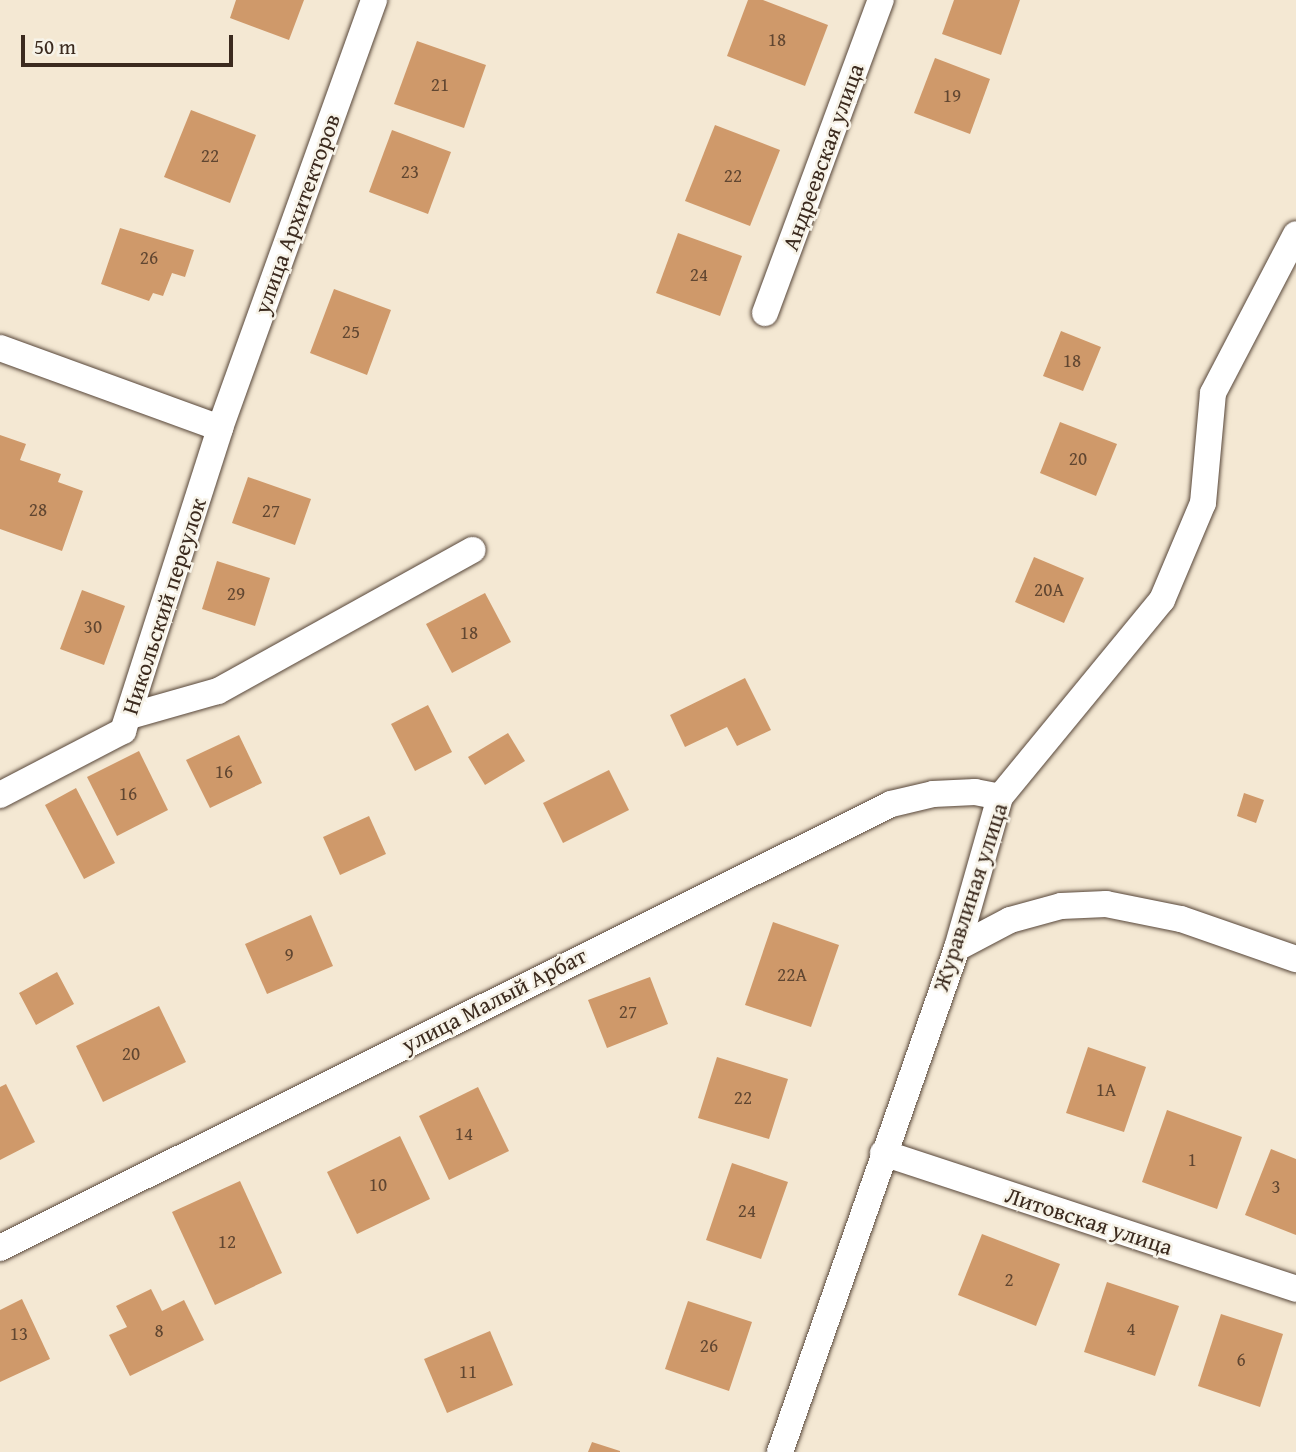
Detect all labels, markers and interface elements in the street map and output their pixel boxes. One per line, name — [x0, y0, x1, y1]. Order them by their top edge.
scale bar — [24, 21, 236, 65]
house number: 18 — [768, 29, 786, 51]
text: 50 m — [34, 31, 76, 62]
street label: Андреевская улица — [776, 60, 870, 254]
house number: 21 — [431, 74, 449, 96]
house number: 19 — [943, 85, 961, 107]
street label: улица Архитекторов — [248, 110, 346, 318]
house number: 22 — [201, 145, 219, 167]
house number: 23 — [401, 161, 419, 183]
house number: 22 — [724, 165, 742, 187]
house number: 26 — [140, 247, 158, 269]
house number: 24 — [690, 264, 708, 286]
house number: 25 — [342, 321, 360, 343]
house number: 18 — [1063, 350, 1081, 372]
house number: 20 — [1069, 448, 1087, 470]
street label: Никольский переулок — [116, 494, 212, 718]
house number: 28 — [29, 499, 47, 521]
house number: 27 — [262, 500, 280, 522]
house number: 20А — [1034, 579, 1064, 601]
house number: 29 — [227, 583, 245, 605]
house number: 30 — [84, 616, 102, 638]
house number: 18 — [460, 622, 478, 644]
house number: 16 — [215, 761, 233, 783]
house number: 16 — [119, 783, 137, 805]
street label: Журавлиная улица — [927, 799, 1013, 995]
street label: улица Малый Арбат — [397, 941, 591, 1059]
house number: 9 — [284, 944, 294, 966]
house number: 22А — [777, 964, 807, 986]
house number: 27 — [619, 1001, 637, 1023]
house number: 20 — [122, 1043, 140, 1065]
house number: 1А — [1096, 1079, 1116, 1101]
house number: 22 — [734, 1087, 752, 1109]
house number: 14 — [455, 1123, 473, 1145]
house number: 1 — [1187, 1149, 1197, 1171]
house number: 10 — [369, 1174, 387, 1196]
house number: 3 — [1271, 1176, 1281, 1198]
street label: Литовская улица — [1002, 1181, 1176, 1261]
house number: 24 — [738, 1200, 756, 1222]
house number: 12 — [218, 1231, 236, 1253]
house number: 2 — [1004, 1269, 1014, 1291]
house number: 4 — [1126, 1318, 1136, 1340]
house number: 8 — [154, 1320, 164, 1342]
house number: 13 — [10, 1323, 28, 1345]
house number: 26 — [700, 1335, 718, 1357]
house number: 6 — [1236, 1349, 1246, 1371]
house number: 11 — [459, 1361, 477, 1383]

